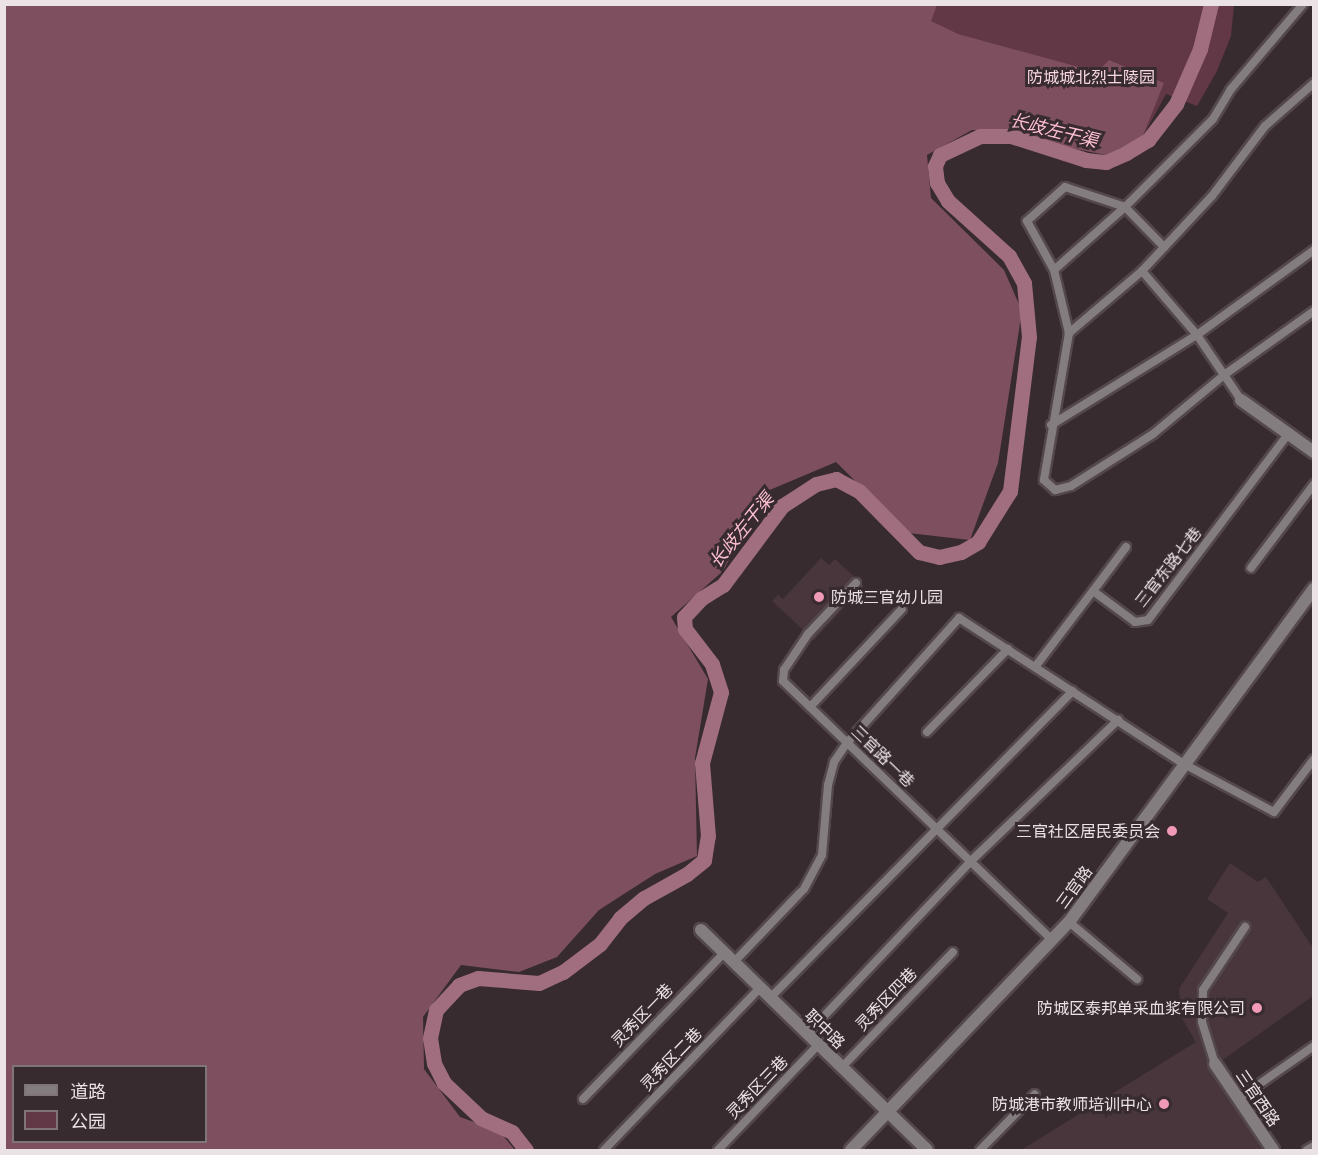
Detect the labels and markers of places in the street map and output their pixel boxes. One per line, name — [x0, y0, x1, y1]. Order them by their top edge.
place label: 防城三官幼儿园 — [831, 587, 943, 607]
marker: 防城三官幼儿园 — [812, 590, 826, 604]
place label: 三官社区居民委员会 — [1016, 821, 1160, 841]
marker: 三官社区居民委员会 — [1165, 824, 1179, 838]
place label: 防城区泰邦单采血浆有限公司 — [1037, 998, 1245, 1018]
marker: 防城区泰邦单采血浆有限公司 — [1250, 1001, 1264, 1015]
place label: 防城港市教师培训中心 — [992, 1094, 1152, 1114]
marker: 防城港市教师培训中心 — [1157, 1097, 1171, 1111]

